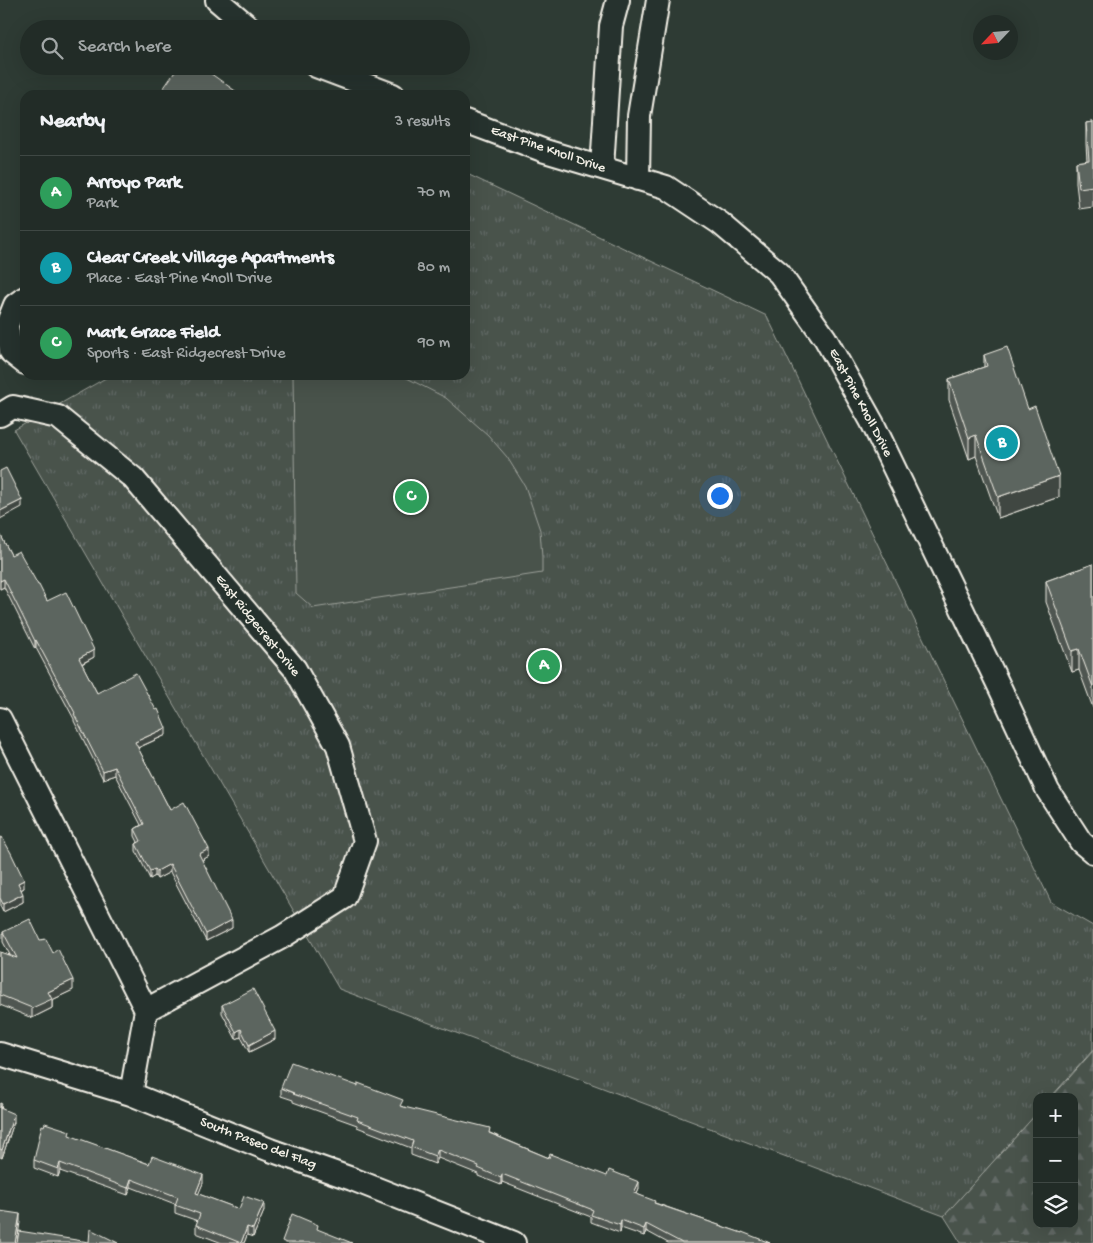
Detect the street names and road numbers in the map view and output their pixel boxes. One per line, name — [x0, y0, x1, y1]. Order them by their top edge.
street label: East Pine Knoll Drive — [488, 122, 608, 178]
street label: East Pine Knoll Drive — [824, 346, 896, 461]
street label: East Ridgecrest Drive — [211, 572, 304, 681]
street label: South Paseo del Flag — [197, 1114, 319, 1174]

